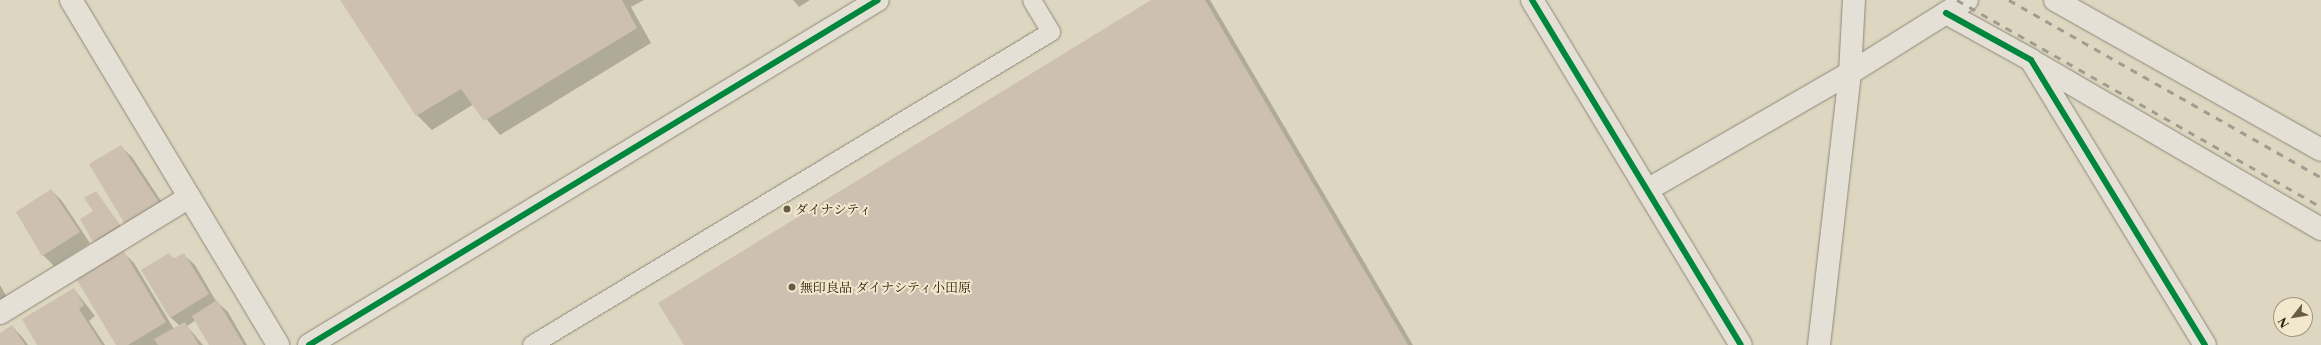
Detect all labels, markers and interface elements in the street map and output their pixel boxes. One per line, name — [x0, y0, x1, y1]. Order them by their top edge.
place label: ダイナシティ — [795, 201, 873, 217]
marker: ダイナシティ — [782, 204, 792, 214]
place label: 無印良品 ダイナシティ小田原 — [800, 279, 972, 295]
marker: 無印良品 ダイナシティ小田原 — [787, 282, 797, 292]
north arrow — [2273, 297, 2313, 337]
text: N — [2275, 315, 2292, 330]

